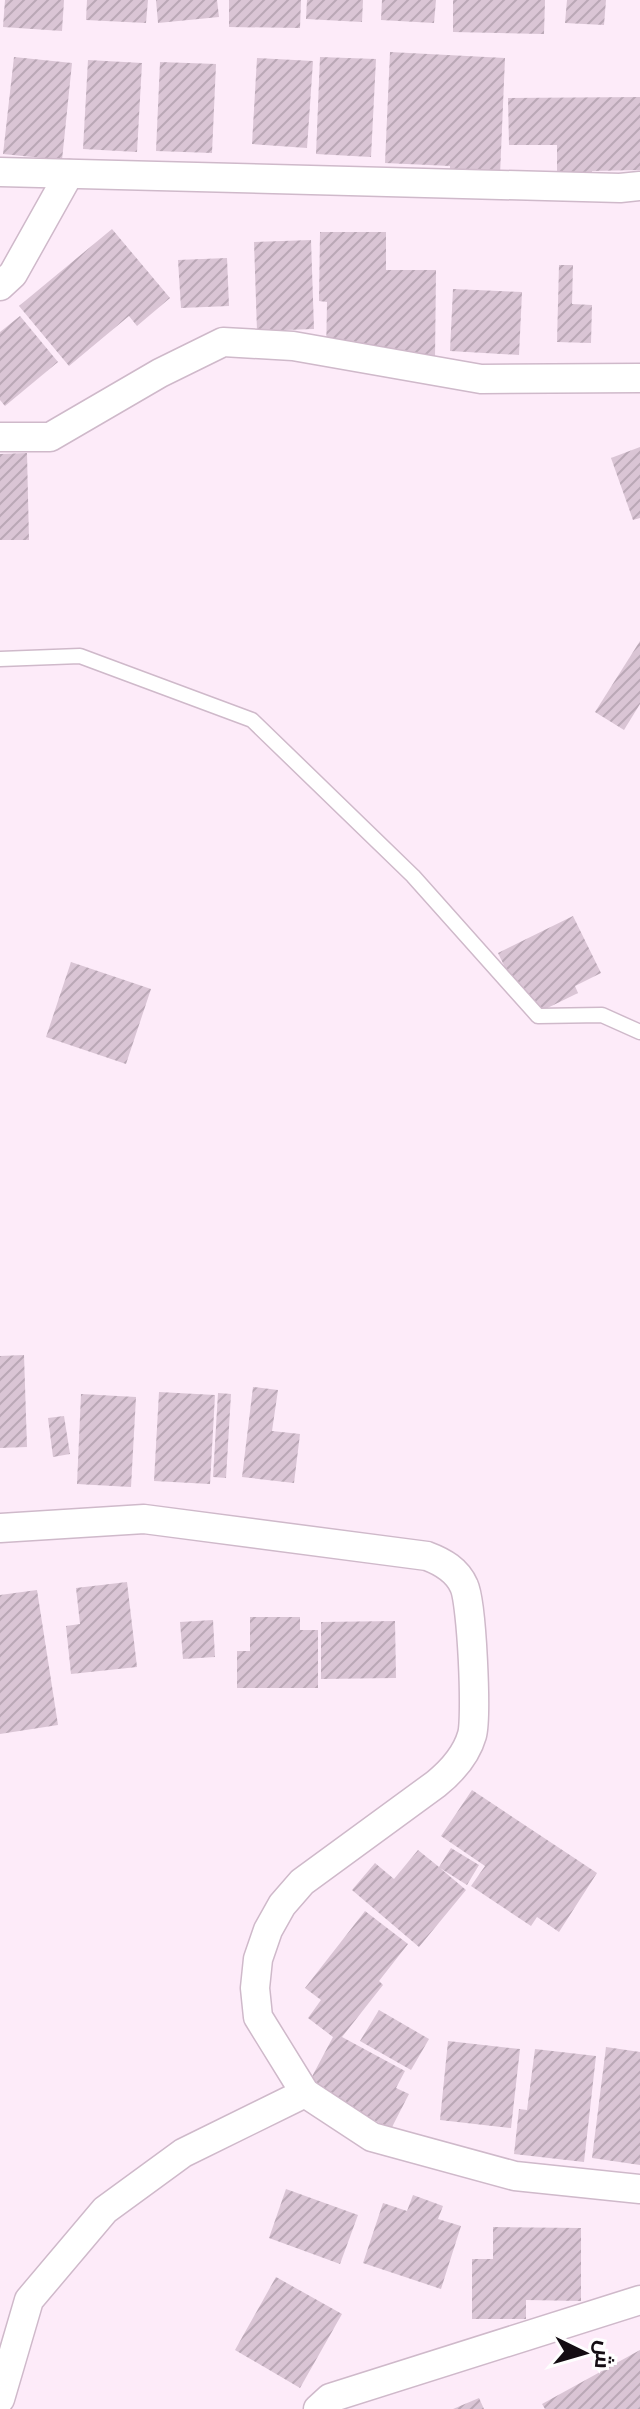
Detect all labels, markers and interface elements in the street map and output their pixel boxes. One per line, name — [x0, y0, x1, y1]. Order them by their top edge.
north arrow — [544, 2313, 624, 2393]
text: ش — [589, 2339, 618, 2370]

